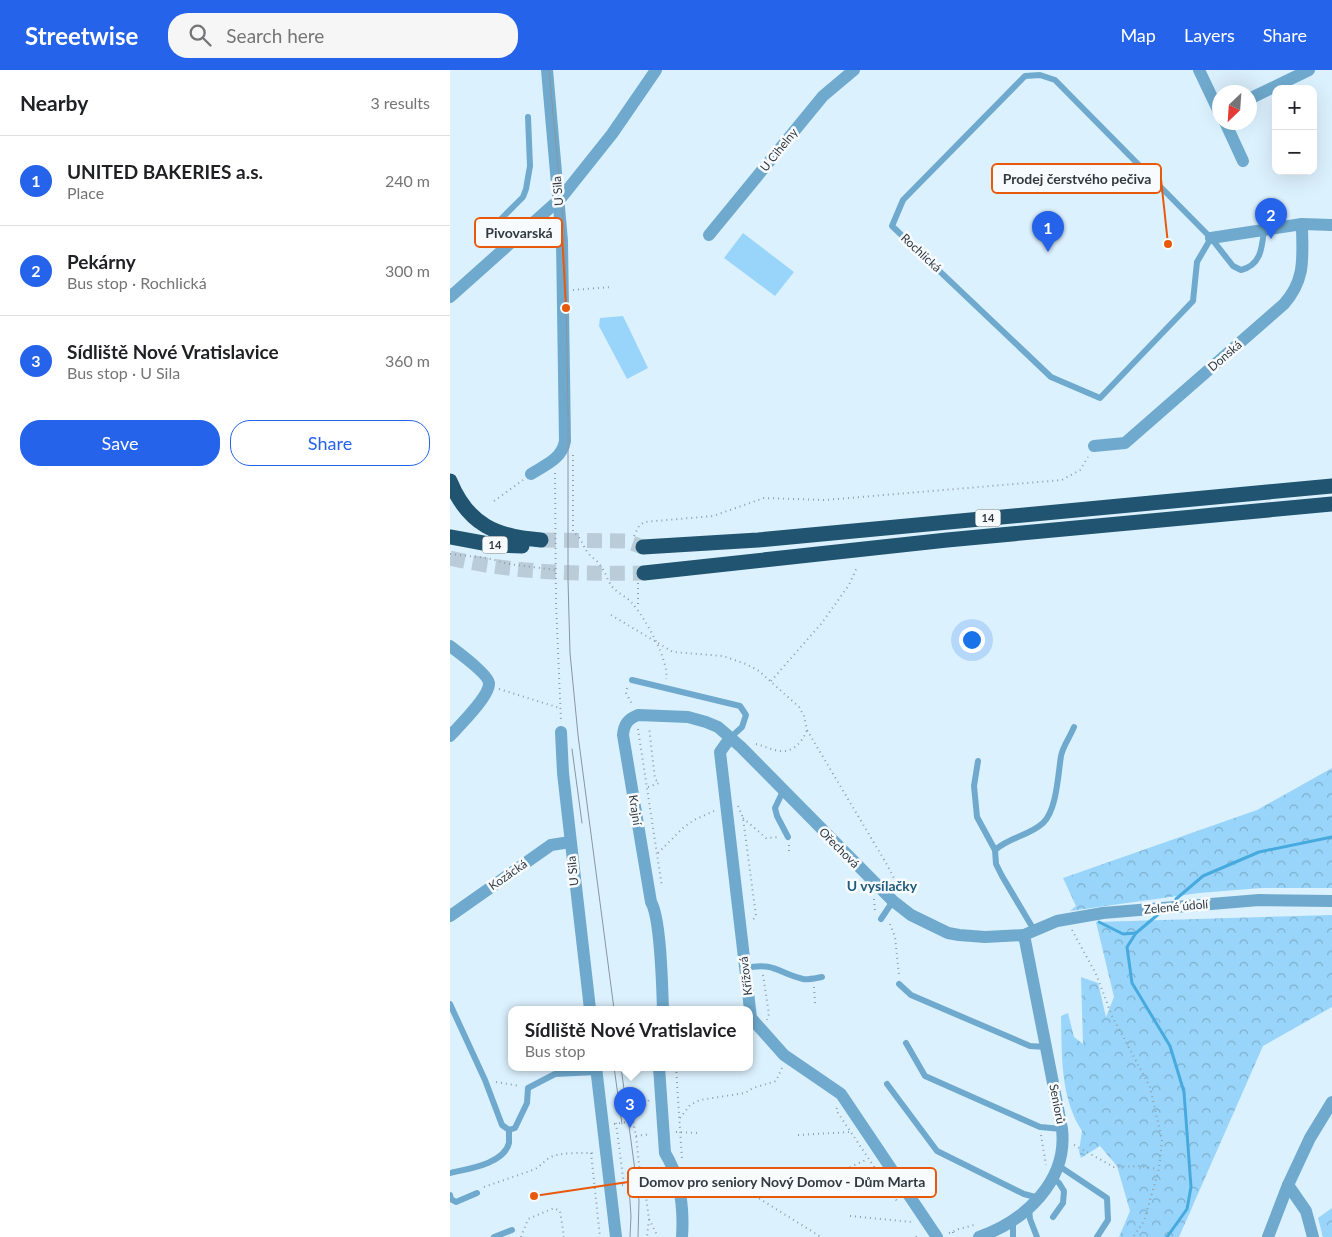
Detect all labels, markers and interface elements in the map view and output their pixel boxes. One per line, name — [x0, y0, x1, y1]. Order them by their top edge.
search box — [168, 13, 518, 58]
text: Streetwise — [25, 21, 138, 50]
icon: search — [186, 21, 214, 49]
text: Search here — [226, 24, 324, 47]
text: Map — [1120, 24, 1156, 46]
text: Layers — [1184, 24, 1235, 46]
text: Share — [1263, 24, 1307, 46]
north arrow — [1212, 85, 1257, 130]
map controls — [1272, 85, 1317, 175]
button: + — [1272, 85, 1317, 130]
text: Nearby — [20, 90, 88, 115]
text: 3 results — [370, 93, 430, 112]
street label: U Cihelny — [757, 124, 801, 174]
button: − — [1272, 130, 1317, 175]
text: UNITED BAKERIES a.s. — [67, 160, 263, 183]
callout: Prodej čerstvého pečiva — [992, 164, 1161, 193]
text: Prodej čerstvého pečiva — [1003, 170, 1151, 187]
text: 1 — [31, 171, 41, 190]
text: 240 m — [385, 171, 430, 190]
street label: U Sila — [549, 175, 566, 207]
text: Place — [67, 183, 104, 202]
pin: 2 — [1255, 198, 1287, 239]
pin: 1 — [1032, 211, 1064, 252]
callout: Pivovarská — [475, 218, 562, 247]
text: Pivovarská — [485, 224, 553, 241]
street label: Rochlická — [898, 230, 945, 275]
text: Pekárny — [67, 250, 136, 273]
text: 2 — [31, 261, 41, 280]
text: 300 m — [385, 261, 430, 280]
text: Bus stop · Rochlická — [67, 273, 207, 292]
street label: Donská — [1205, 337, 1245, 374]
text: Sídliště Nové Vratislavice — [67, 340, 279, 363]
text: 3 — [31, 351, 41, 370]
text: 360 m — [385, 351, 430, 370]
text: Bus stop · U Sila — [67, 363, 180, 382]
button: Save — [20, 420, 220, 466]
button: Share — [230, 420, 430, 466]
road number: 14 — [976, 509, 1000, 526]
road number: 14 — [482, 536, 508, 554]
your location — [959, 627, 985, 653]
street label: Krajní — [626, 794, 645, 827]
street label: Ořechová — [816, 824, 863, 871]
street label: U Sila — [563, 855, 582, 887]
street label: Kozácká — [486, 856, 530, 893]
district label: U vysílačky — [847, 877, 918, 894]
street label: Zelené údolí — [1143, 896, 1210, 917]
street label: Křížová — [736, 956, 755, 996]
popup — [508, 1006, 753, 1071]
text: Sídliště Nové Vratislavice — [525, 1018, 736, 1041]
text: Bus stop — [525, 1041, 585, 1060]
street label: Seniorů — [1046, 1083, 1069, 1125]
pin: 3 — [614, 1087, 646, 1128]
callout: Domov pro seniory Nový Domov - Dům Marta — [628, 1168, 936, 1197]
text: Domov pro seniory Nový Domov - Dům Marta — [639, 1173, 925, 1190]

